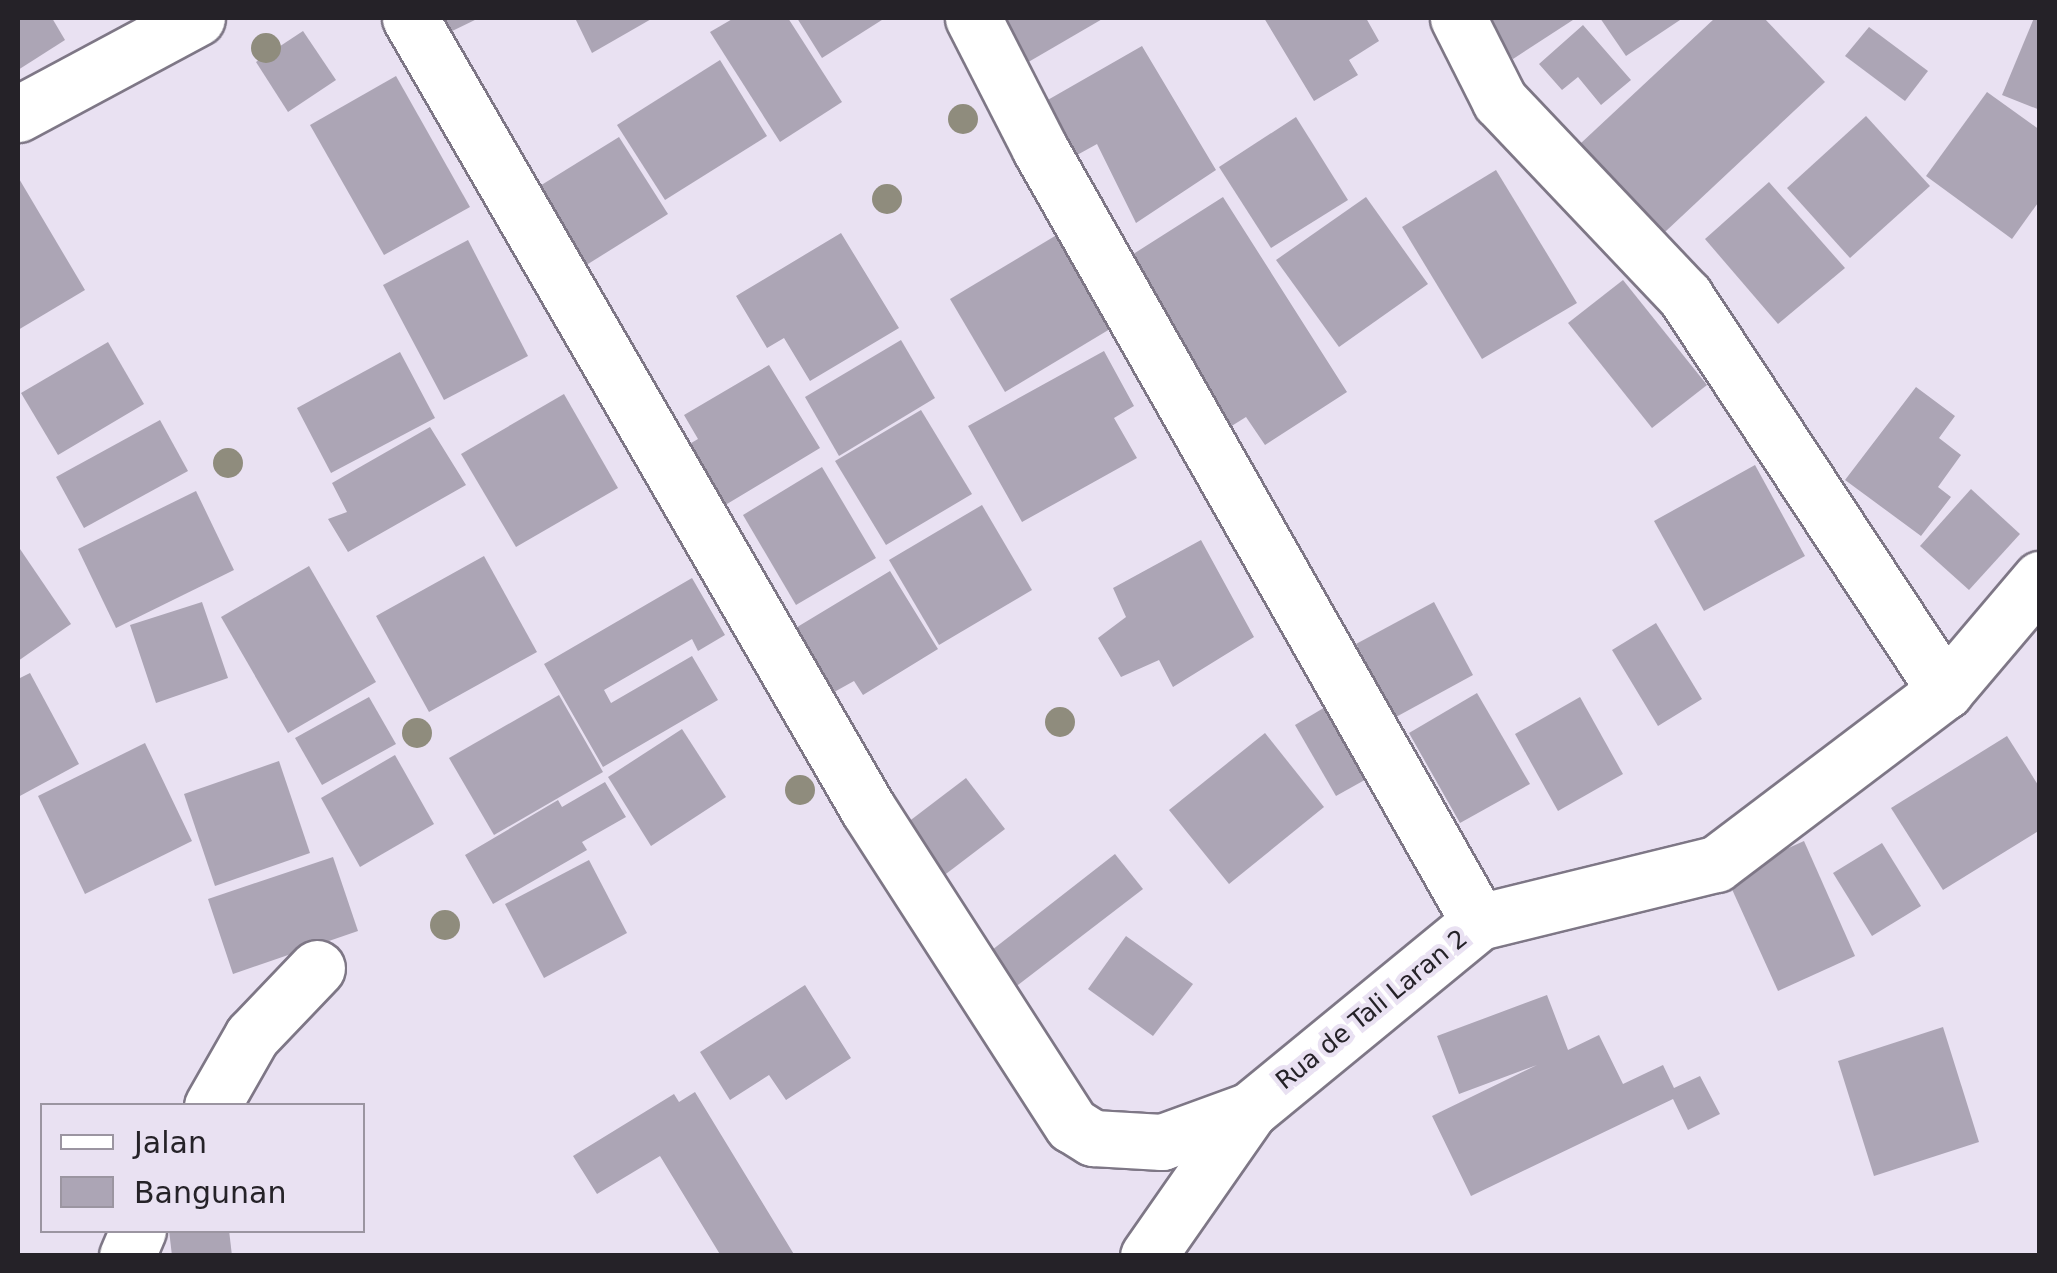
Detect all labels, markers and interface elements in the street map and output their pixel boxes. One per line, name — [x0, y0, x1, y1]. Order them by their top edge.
street label: Rua de Tali Laran 2 — [1270, 924, 1474, 1096]
legend — [40, 1103, 365, 1233]
text: Jalan — [134, 1125, 207, 1160]
text: Bangunan — [134, 1175, 286, 1210]

